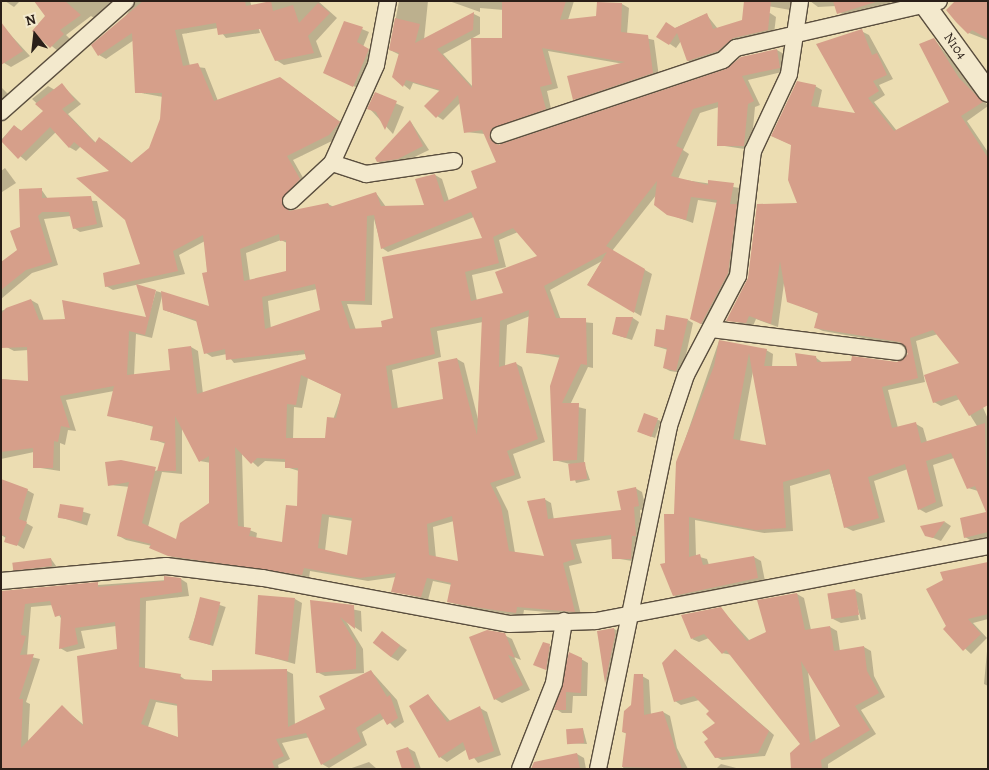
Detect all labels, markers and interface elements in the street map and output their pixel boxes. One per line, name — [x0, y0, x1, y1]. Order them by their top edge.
north arrow — [10, 10, 60, 60]
text: N — [23, 10, 38, 31]
street label: N104 — [940, 29, 970, 63]

